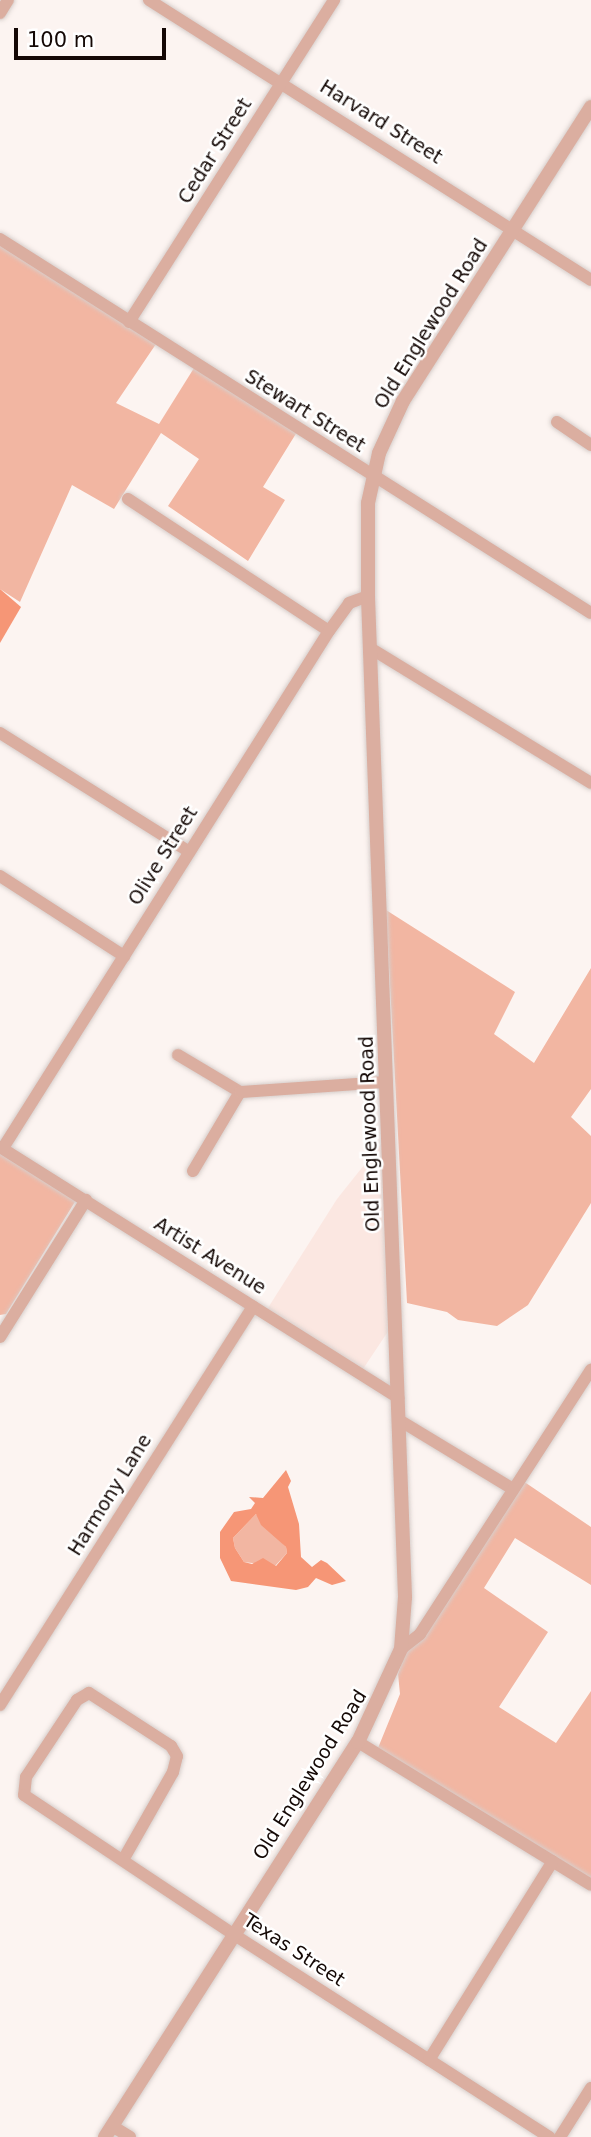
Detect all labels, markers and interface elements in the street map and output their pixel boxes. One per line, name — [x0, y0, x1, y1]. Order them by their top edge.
scale bar — [18, 14, 170, 58]
text: 100 m — [27, 28, 94, 52]
street label: Harvard Street — [316, 75, 446, 169]
street label: Cedar Street — [173, 94, 257, 208]
street label: Old Englewood Road — [369, 235, 493, 413]
street label: Stewart Street — [241, 365, 369, 457]
street label: Olive Street — [124, 802, 202, 910]
street label: Old Englewood Road — [355, 1036, 385, 1232]
street label: Artist Avenue — [150, 1213, 270, 1299]
street label: Harmony Lane — [64, 1430, 156, 1560]
street label: Old Englewood Road — [248, 1686, 372, 1864]
street label: Texas Street — [239, 1909, 349, 1991]

